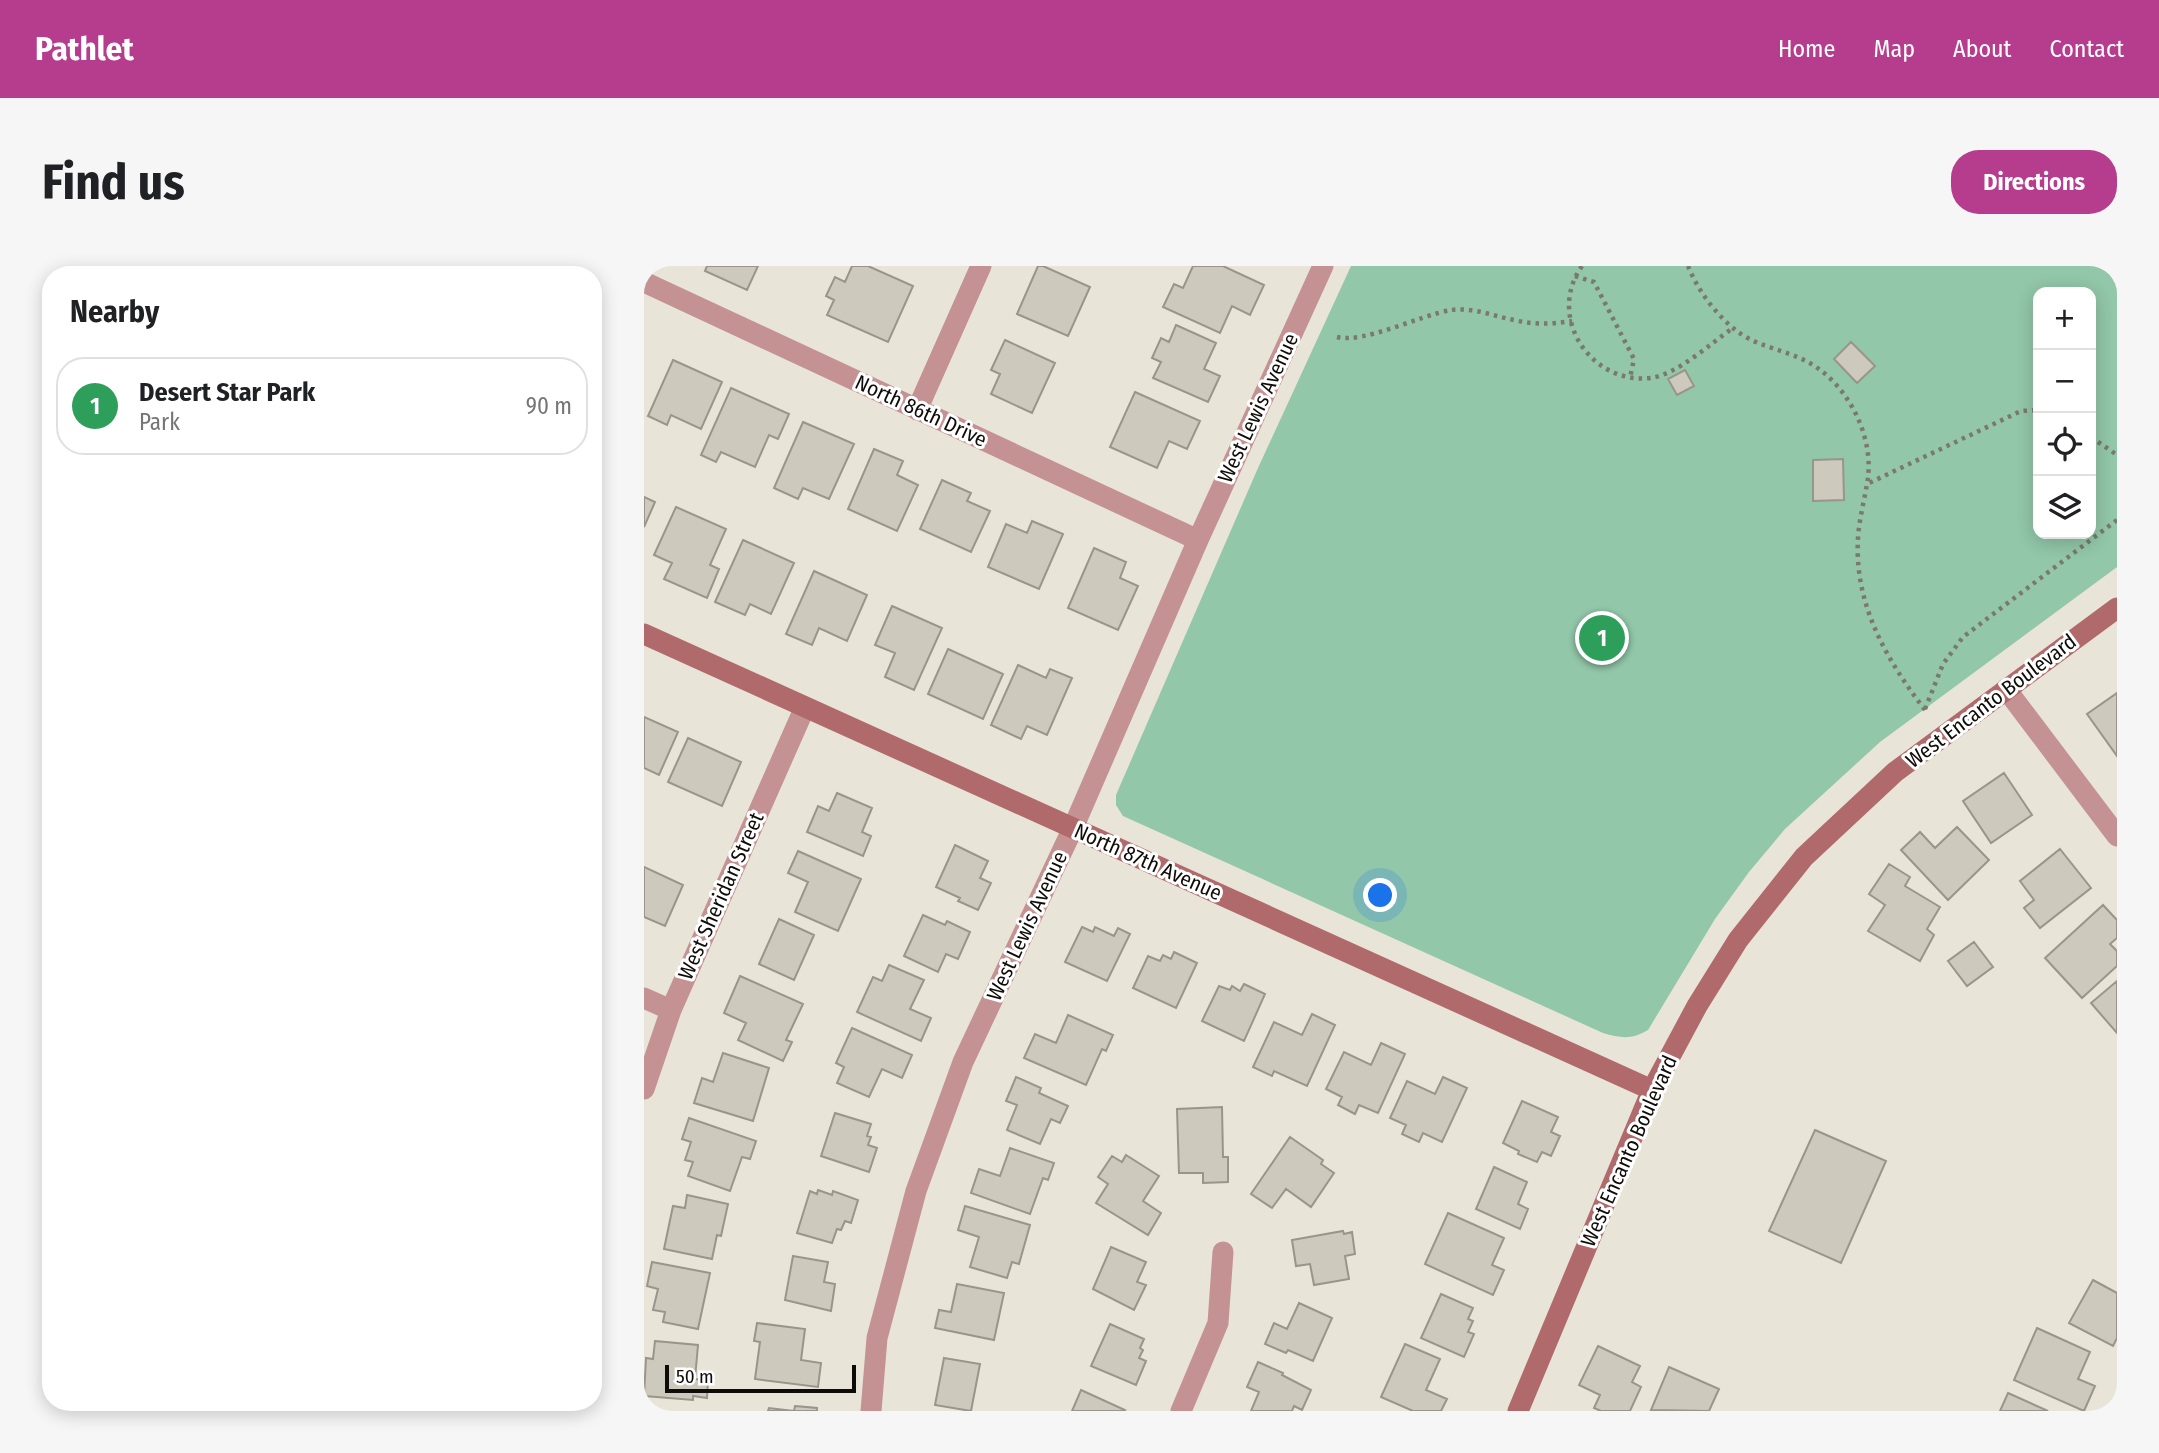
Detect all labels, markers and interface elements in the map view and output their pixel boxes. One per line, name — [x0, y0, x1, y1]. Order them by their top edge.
text: Pathlet — [35, 29, 134, 69]
text: Home — [1778, 35, 1835, 63]
text: Map — [1873, 35, 1915, 63]
text: About — [1953, 35, 2011, 63]
text: Contact — [2049, 35, 2124, 63]
button: Directions — [1951, 150, 2117, 214]
text: Find us — [42, 153, 185, 212]
map controls — [2033, 287, 2096, 539]
button: + — [2033, 287, 2096, 350]
text: Nearby — [70, 294, 159, 330]
street label: West Lewis Avenue — [1212, 329, 1304, 487]
button: − — [2033, 350, 2096, 413]
street label: North 86th Drive — [851, 369, 991, 453]
text: Desert Star Park — [139, 377, 315, 408]
text: 1 — [90, 392, 100, 420]
text: 90 m — [526, 392, 572, 420]
text: Park — [139, 408, 180, 436]
button: locate — [2033, 413, 2096, 476]
button: layers — [2033, 476, 2096, 539]
pin: 1 — [1579, 612, 1625, 664]
street label: West Encanto Boulevard — [1901, 628, 2081, 774]
street label: West Sheridan Street — [672, 808, 770, 984]
street label: North 87th Avenue — [1070, 818, 1226, 906]
street label: West Lewis Avenue — [981, 847, 1073, 1005]
your location — [1363, 878, 1397, 912]
street label: West Encanto Boulevard — [1575, 1051, 1683, 1251]
scale bar — [665, 1362, 856, 1394]
text: 50 m — [676, 1365, 714, 1388]

